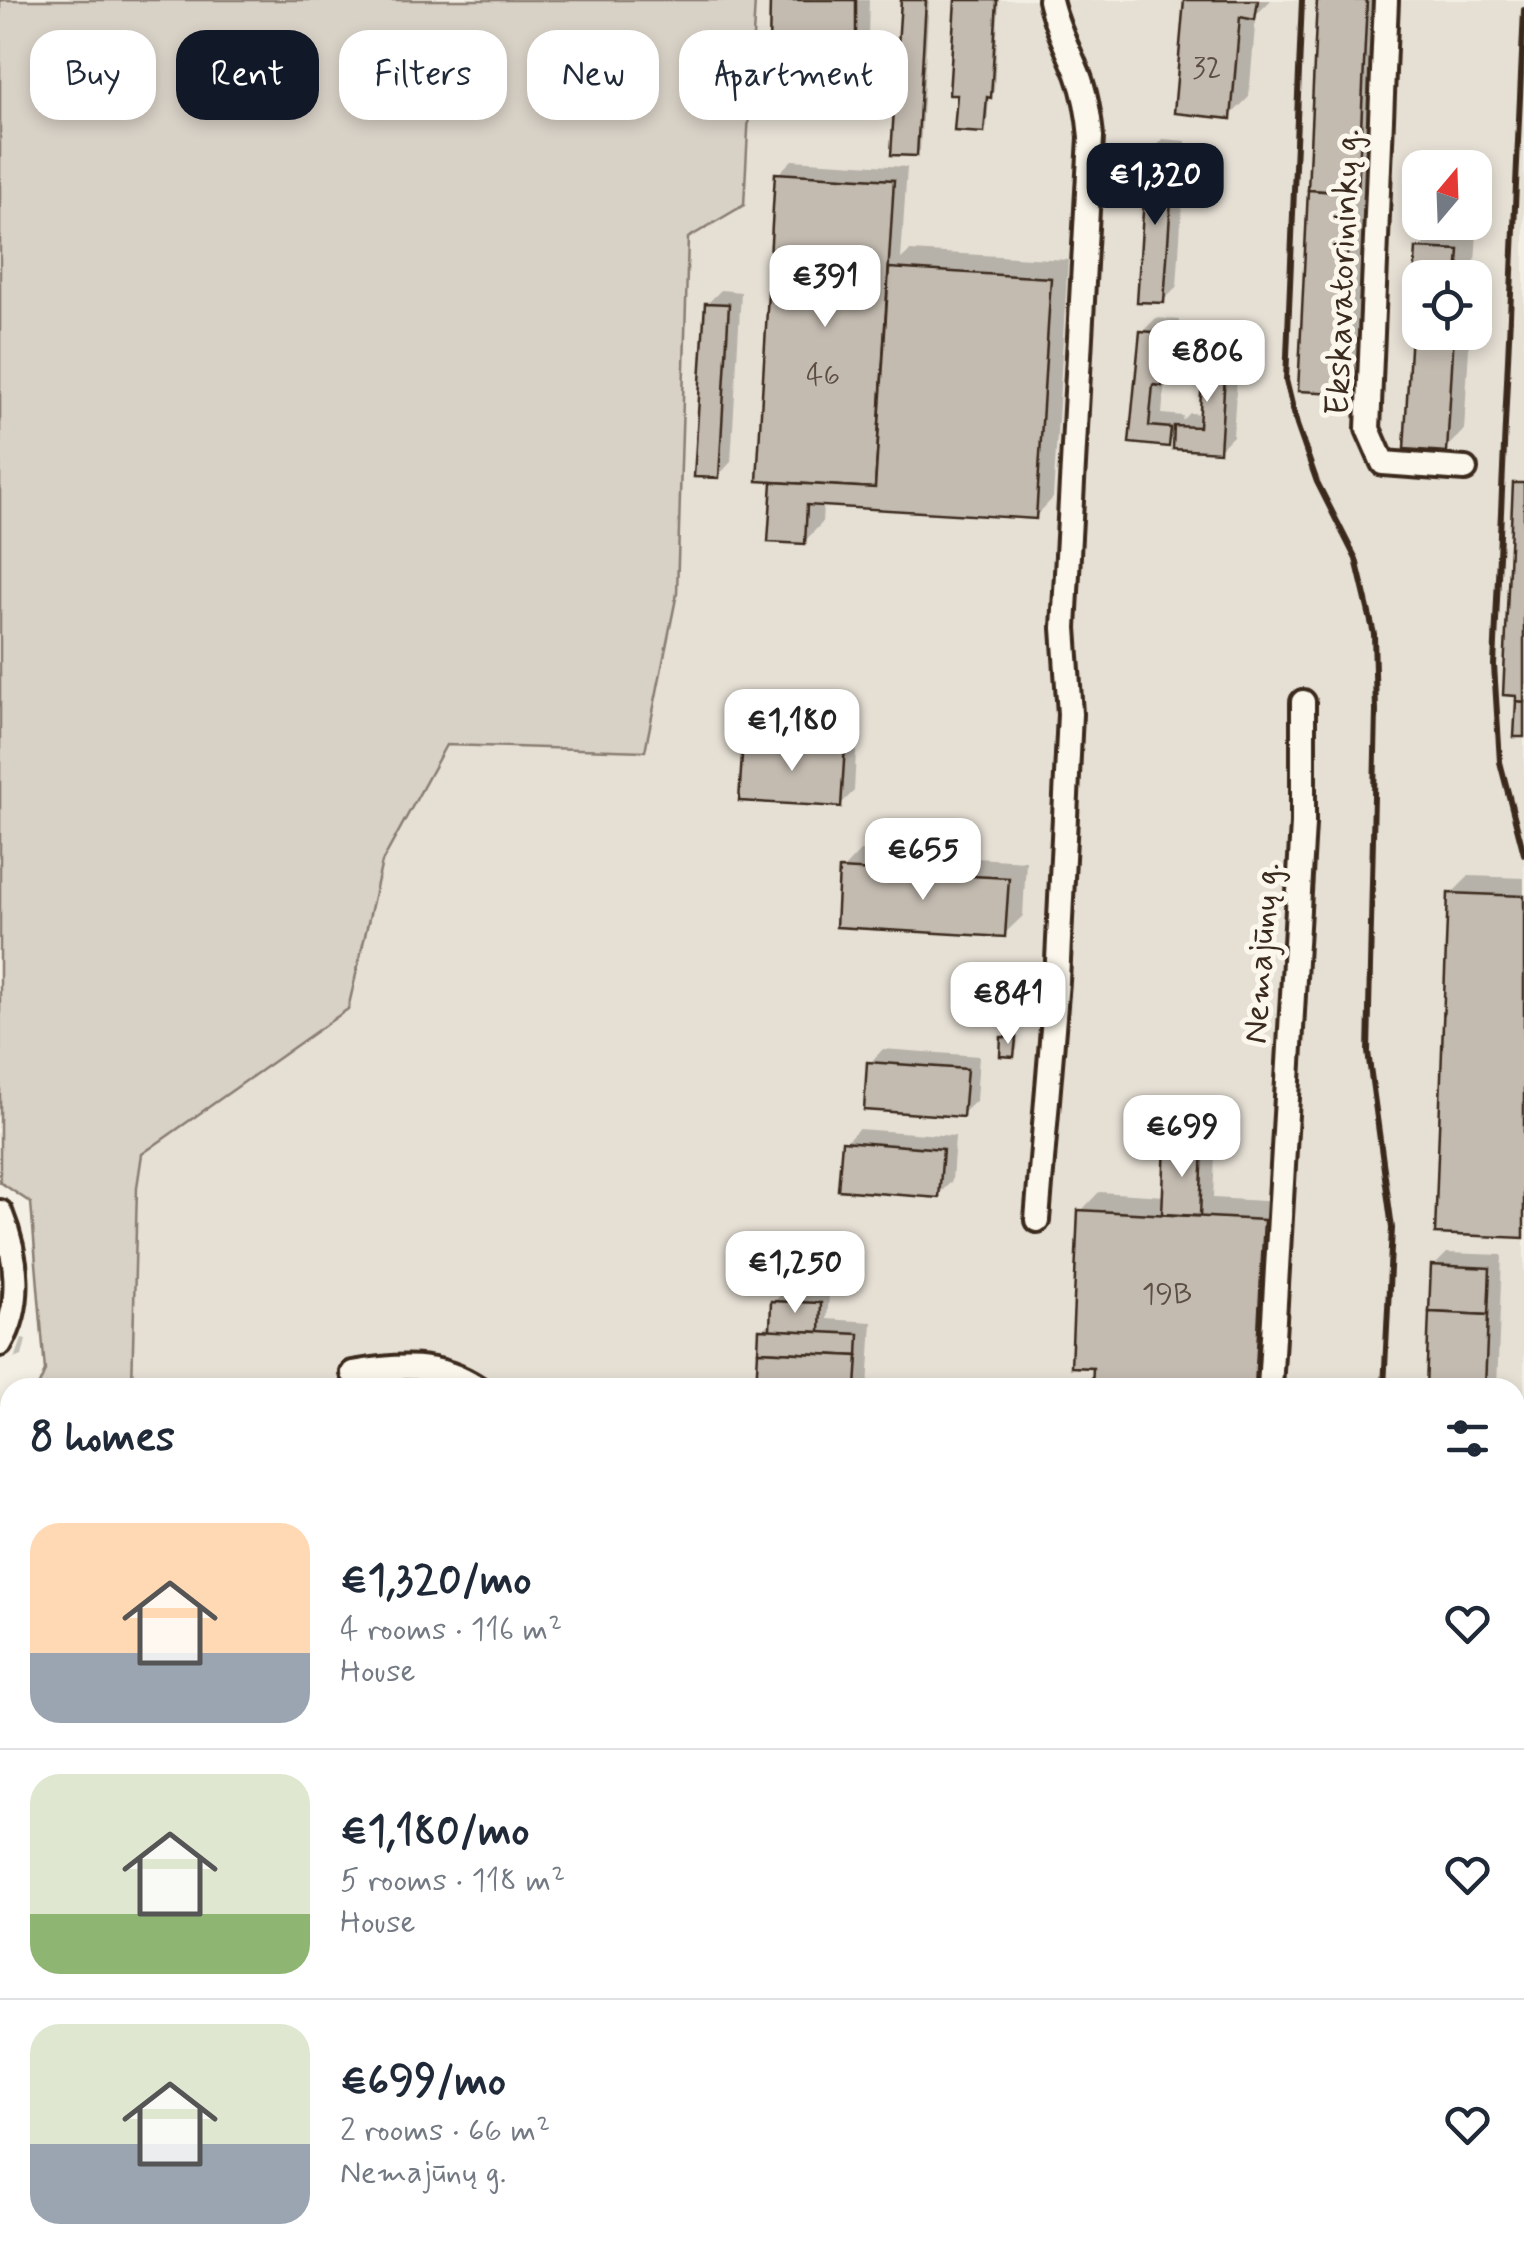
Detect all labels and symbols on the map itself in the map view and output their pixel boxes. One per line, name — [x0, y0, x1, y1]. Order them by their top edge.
house number: 32 — [1192, 49, 1222, 88]
street label: Ekskavatorininkų g. — [1315, 128, 1371, 416]
pin: €1,320 — [1074, 143, 1236, 228]
north arrow — [1402, 150, 1492, 240]
pin: €391 — [766, 245, 884, 330]
pin: €806 — [1148, 320, 1266, 405]
house number: 46 — [806, 356, 840, 395]
pin: €1,180 — [711, 689, 873, 774]
pin: €655 — [864, 818, 982, 903]
street label: Nemajūnų g. — [1233, 861, 1291, 1045]
pin: €841 — [949, 962, 1067, 1047]
pin: €699 — [1123, 1095, 1241, 1180]
pin: €1,250 — [714, 1231, 876, 1316]
house number: 19B — [1142, 1275, 1192, 1314]

